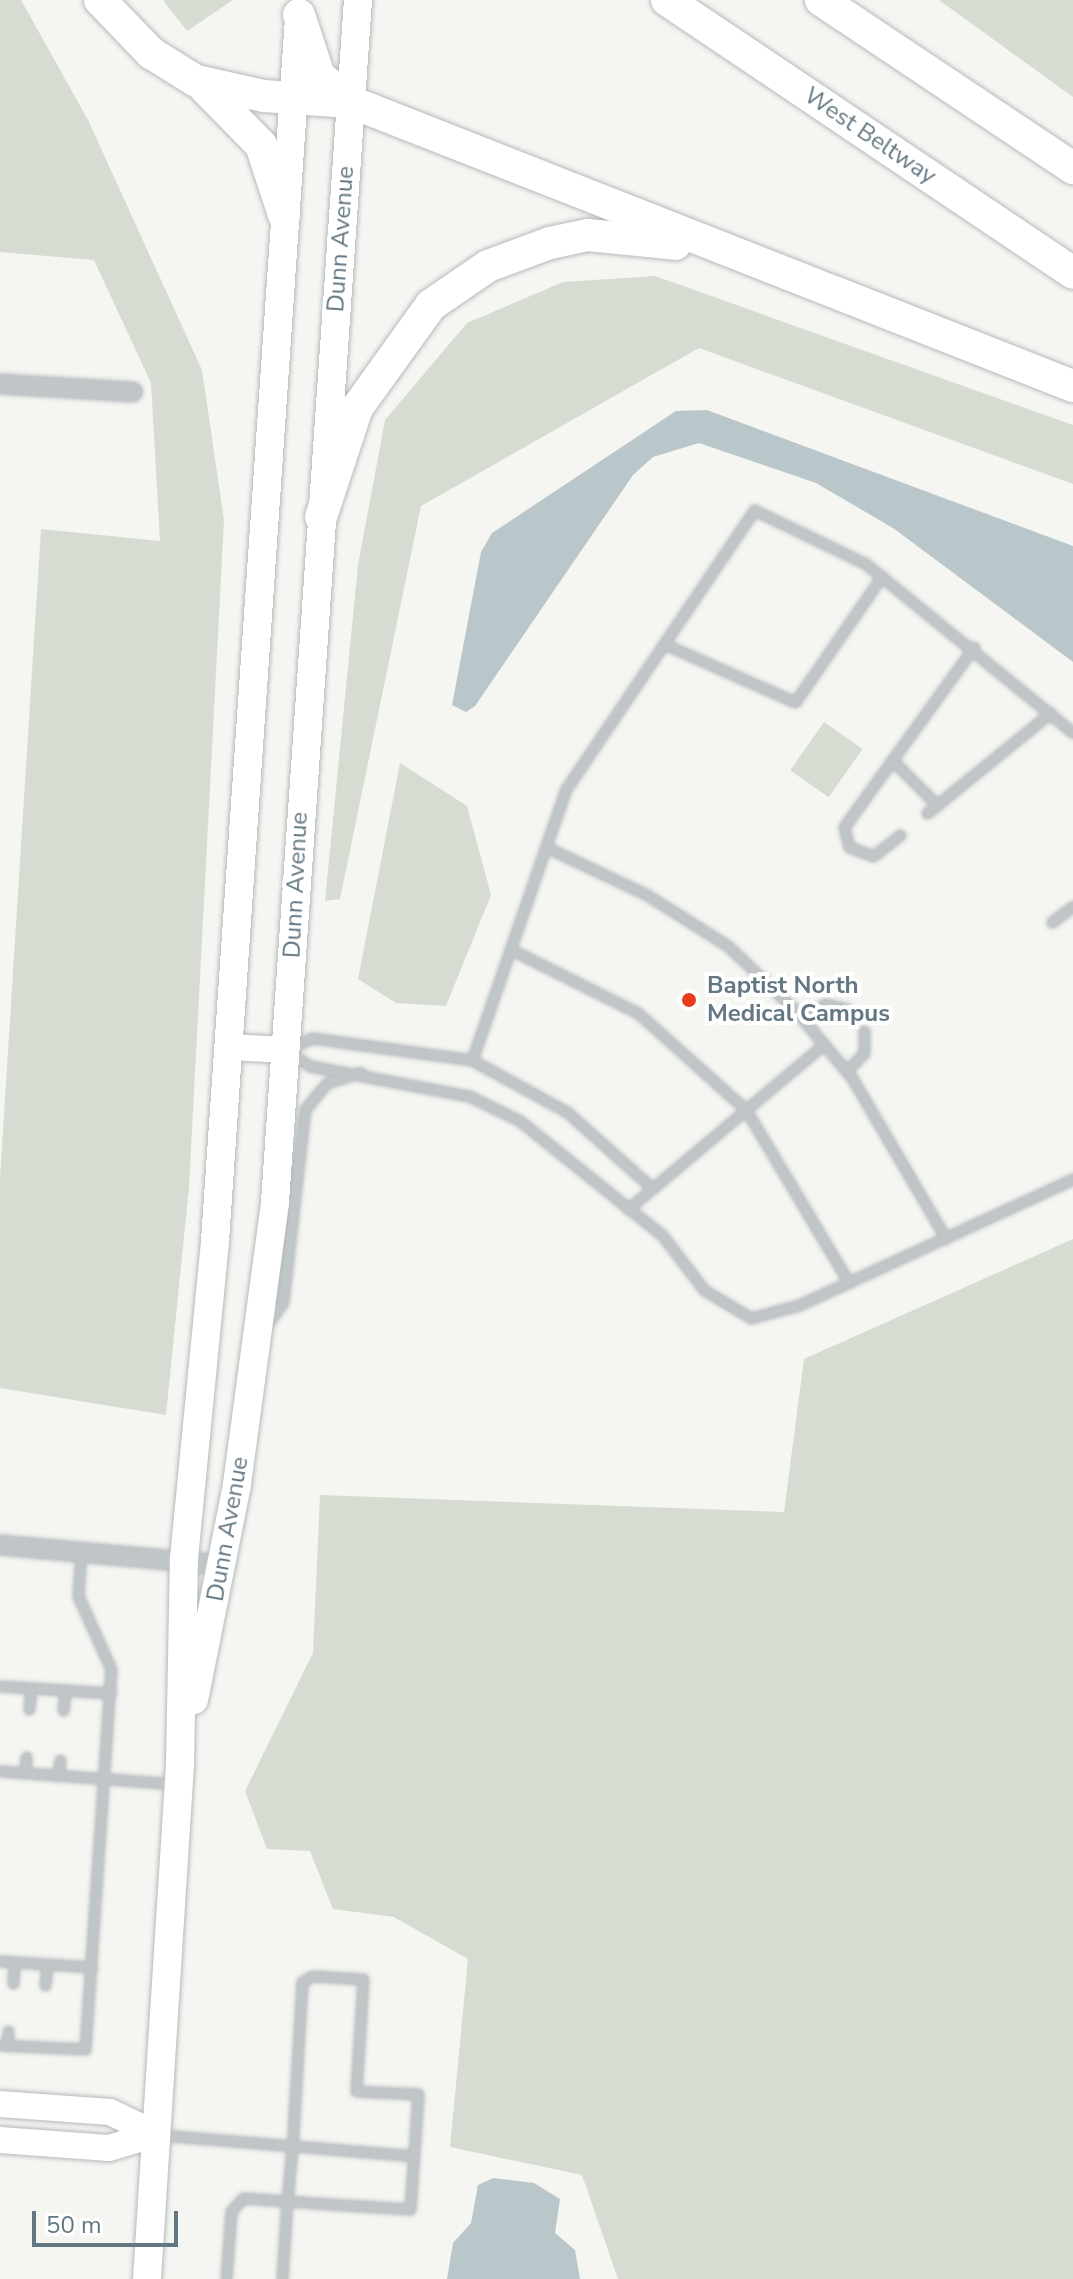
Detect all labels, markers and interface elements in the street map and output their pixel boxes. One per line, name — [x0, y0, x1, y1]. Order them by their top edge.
street label: West Beltway — [798, 81, 942, 191]
street label: Dunn Avenue — [322, 165, 360, 313]
street label: Dunn Avenue — [278, 811, 314, 959]
place label: Baptist North Medical Campus — [707, 972, 890, 1028]
marker: Baptist North Medical Campus — [678, 989, 700, 1011]
street label: Dunn Avenue — [201, 1454, 255, 1604]
scale bar — [36, 2195, 182, 2245]
text: 50 m — [46, 2209, 102, 2241]

